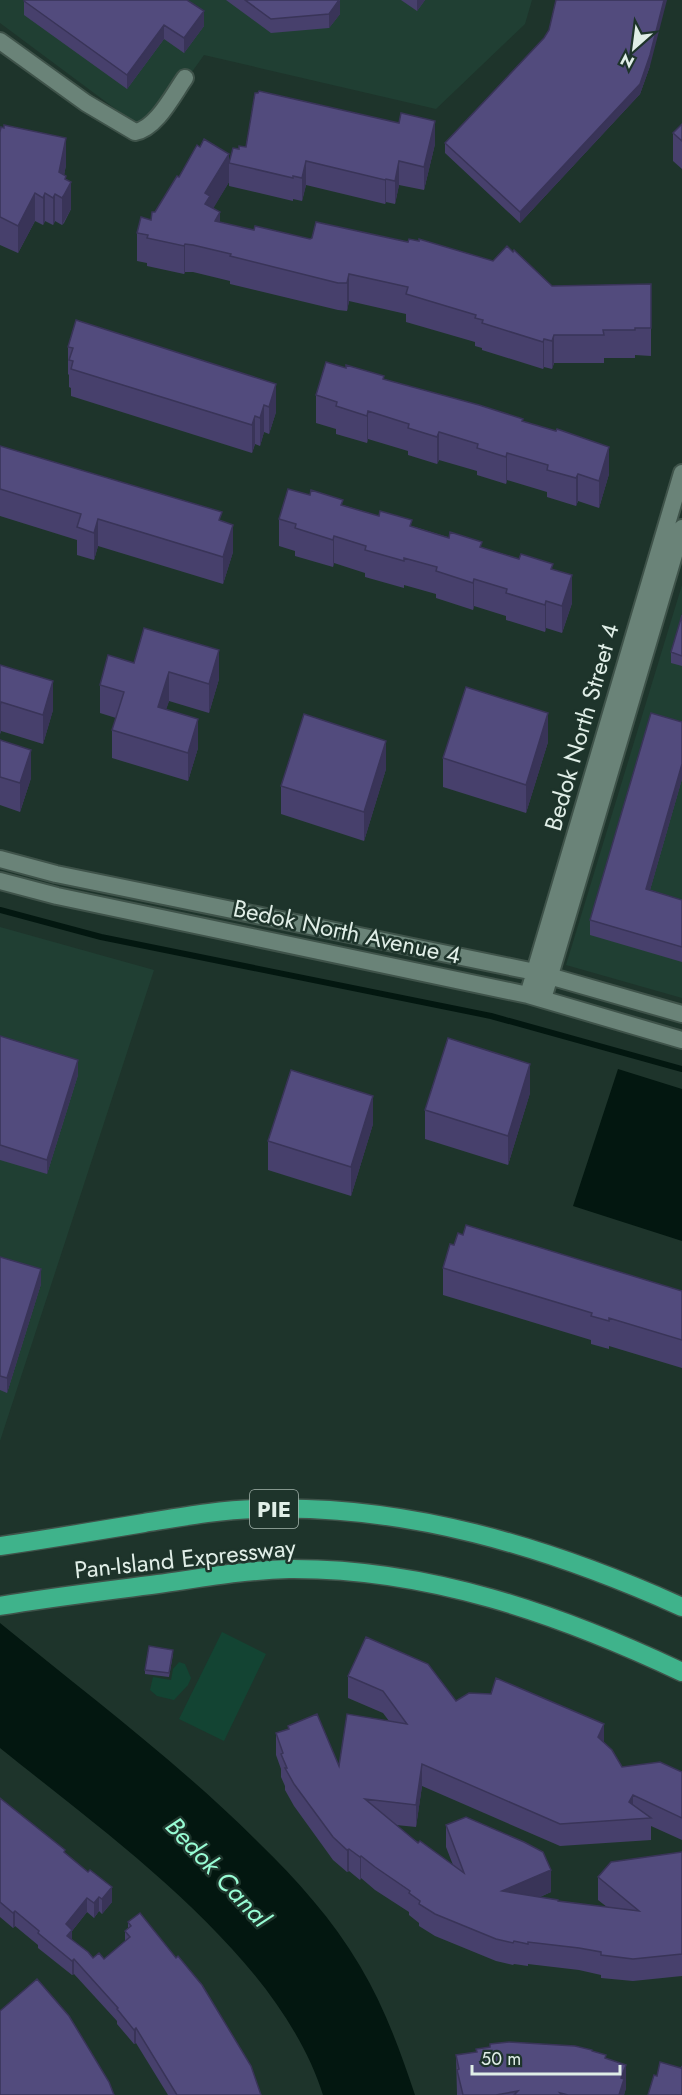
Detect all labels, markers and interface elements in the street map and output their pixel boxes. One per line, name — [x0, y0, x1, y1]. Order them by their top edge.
north arrow — [604, 18, 664, 78]
text: N — [616, 48, 638, 74]
street label: Bedok North Street 4 — [535, 619, 628, 835]
street label: Bedok North Avenue 4 — [230, 890, 464, 973]
road number: PIE — [250, 1490, 298, 1528]
street label: Pan-Island Expressway — [73, 1529, 298, 1588]
water label: Bedok Canal — [157, 1808, 280, 1937]
scale bar — [472, 2038, 620, 2076]
text: 50 m — [481, 2046, 521, 2072]

